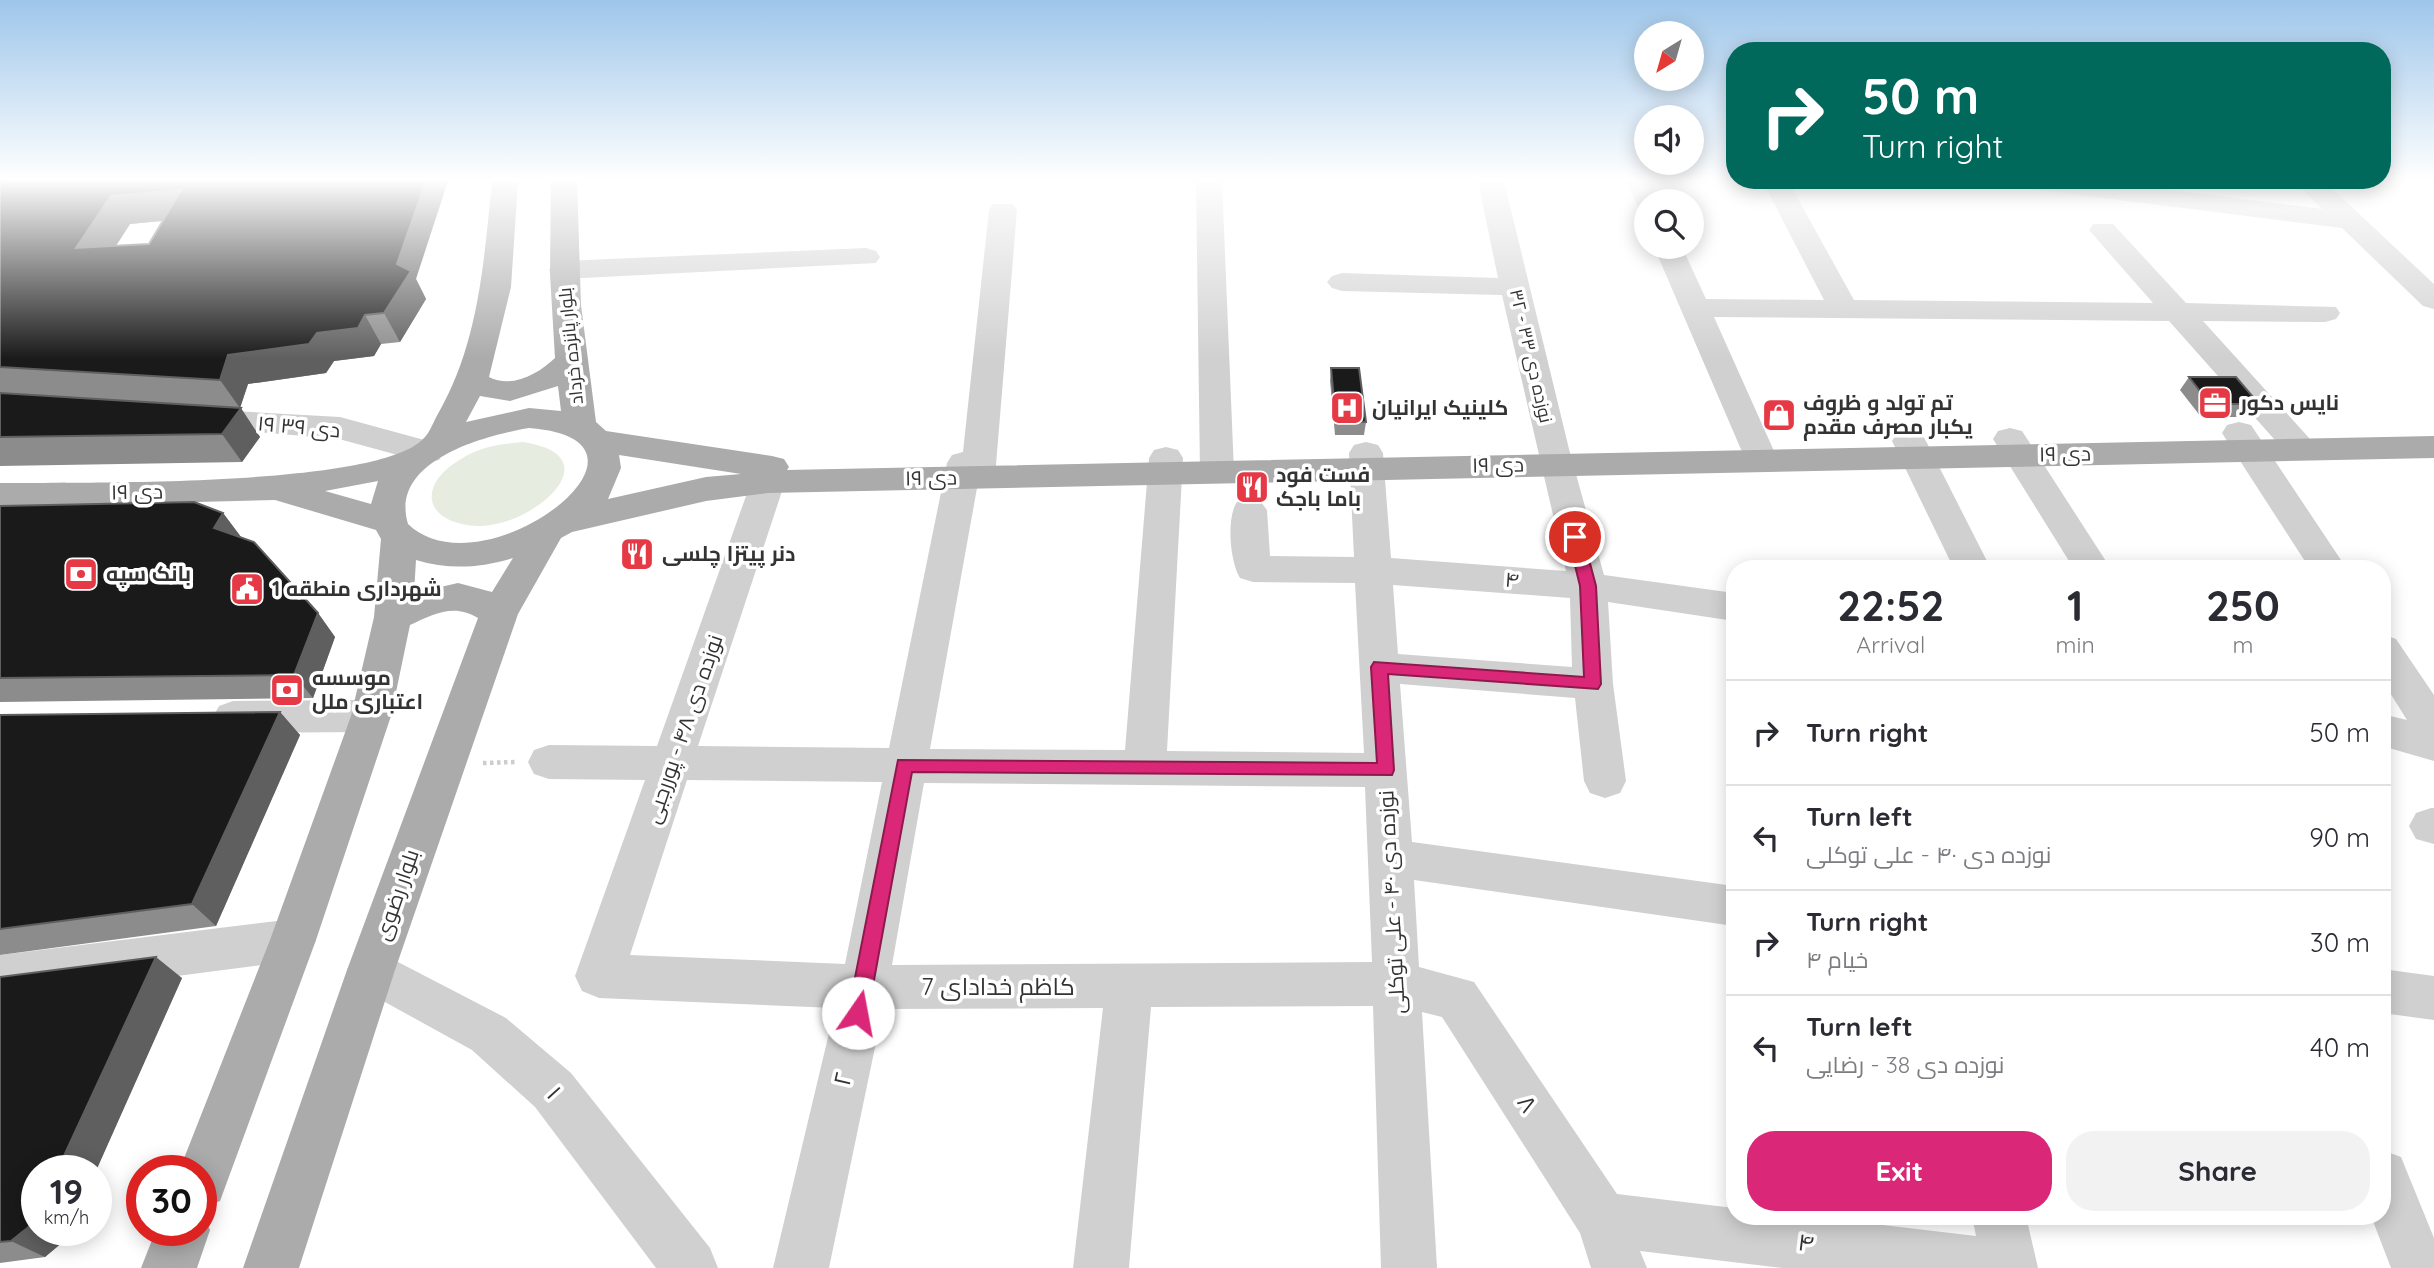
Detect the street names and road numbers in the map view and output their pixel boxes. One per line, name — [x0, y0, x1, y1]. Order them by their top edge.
street label: بلوار پانزده خرداد — [553, 286, 589, 406]
street label: ۳۲ - نوزده دی ۳۳ — [1505, 287, 1558, 425]
street label: ۱۹ دی ۳۹ — [257, 409, 342, 444]
street label: ۱۹ دی — [2039, 440, 2091, 467]
street label: ۱۹ دی — [1472, 451, 1524, 478]
street label: ۱۹ دی — [905, 464, 957, 491]
street label: ۱۹ دی — [111, 478, 163, 505]
street label: ۴ — [1504, 566, 1520, 592]
street label: نوزده دی ۴۸ - پوررجبی — [639, 631, 729, 827]
street label: نوزده دی ۴۰ - علی توکلی — [1372, 789, 1411, 1015]
street label: بلوار رضوی — [368, 846, 425, 944]
street label: 7 کاظم خدادای — [921, 971, 1075, 1003]
street label: ۲ — [826, 1069, 858, 1088]
street label: ۱ — [541, 1080, 568, 1105]
street label: ۸ — [1511, 1089, 1545, 1118]
street label: ۴ — [1796, 1226, 1816, 1258]

